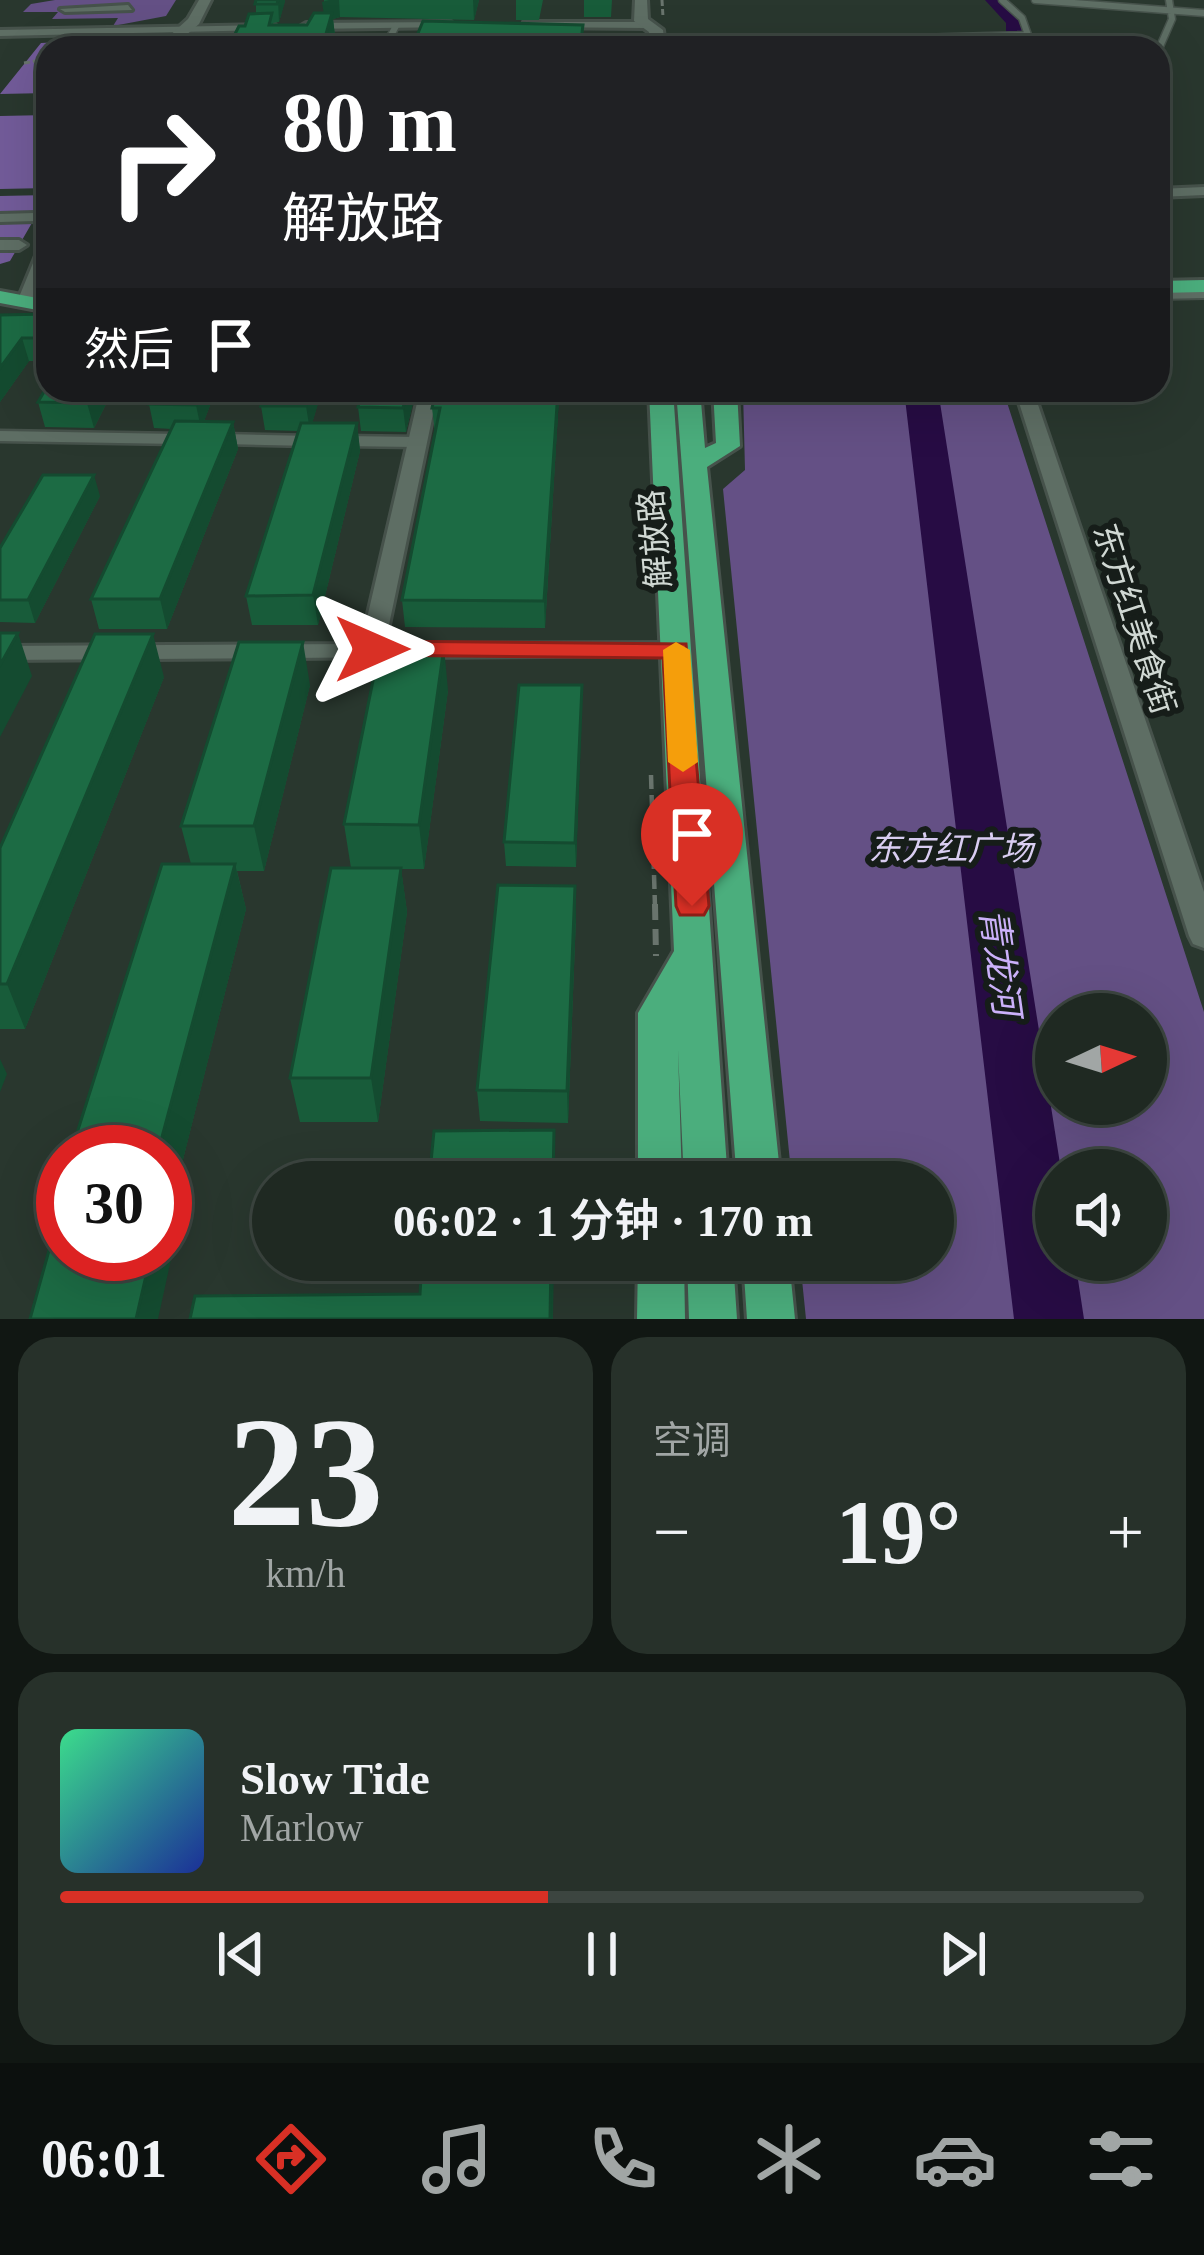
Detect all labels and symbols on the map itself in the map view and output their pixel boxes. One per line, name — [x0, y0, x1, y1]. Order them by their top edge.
street label: 解放路 — [633, 488, 677, 590]
street label: 东方红美食街 — [1086, 519, 1182, 719]
position arrow — [309, 586, 435, 712]
pin — [641, 783, 743, 906]
park label: 东方红广场 — [869, 831, 1037, 867]
water label: 青龙河 — [973, 906, 1028, 1024]
north arrow — [1035, 993, 1167, 1125]
speed limit sign: 30 — [36, 1125, 192, 1281]

